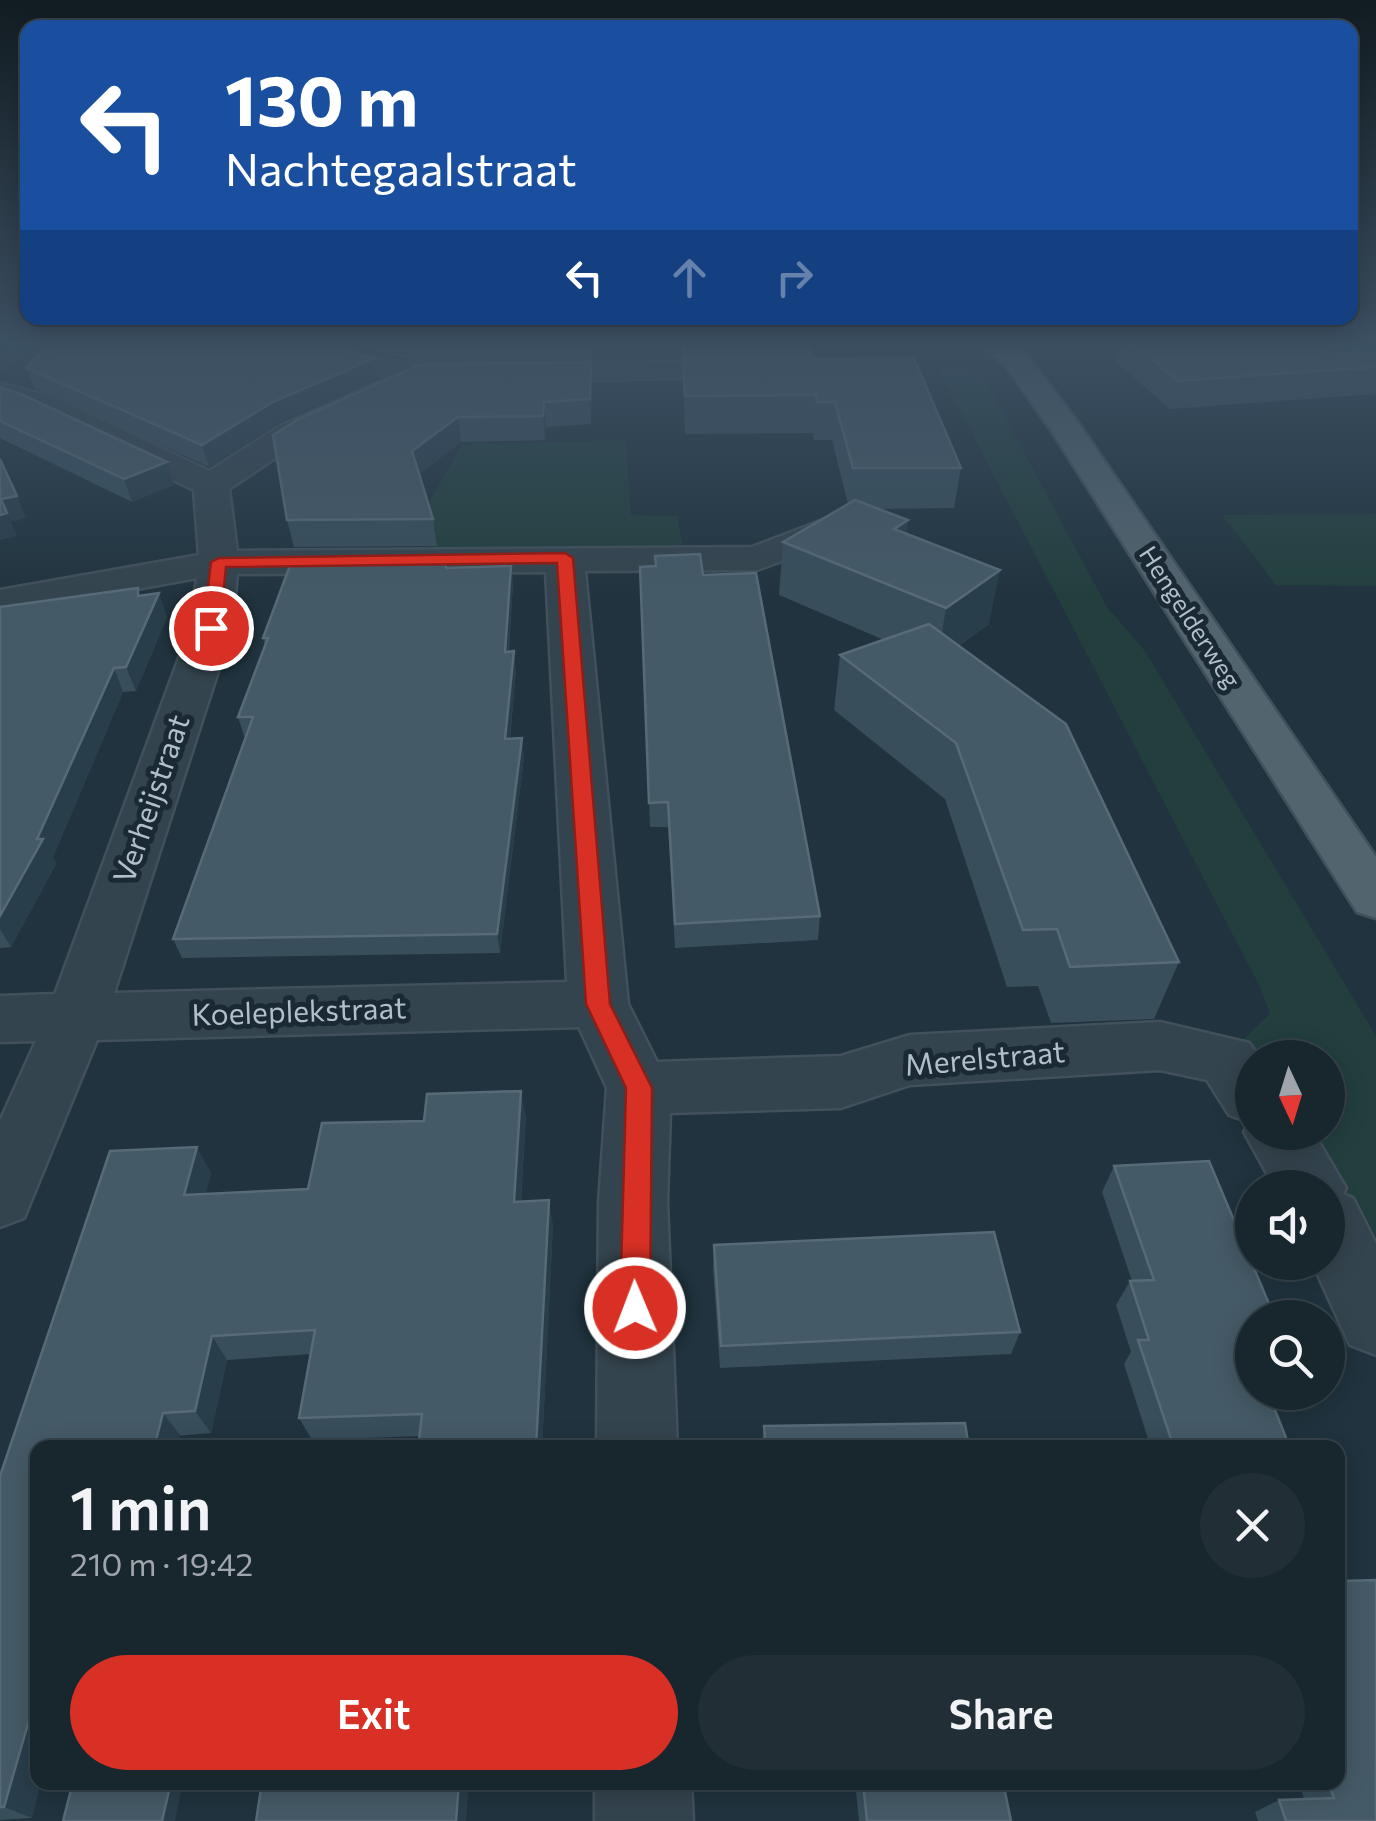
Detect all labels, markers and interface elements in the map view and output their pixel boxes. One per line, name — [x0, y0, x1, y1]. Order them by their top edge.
text: 130 m — [225, 55, 418, 140]
icon: left — [60, 60, 190, 190]
text: Nachtegaalstraat — [225, 140, 577, 195]
icon: left — [557, 250, 612, 305]
icon: ahead — [662, 250, 717, 305]
icon: right — [767, 250, 822, 305]
street label: Hengelderweg — [1134, 540, 1248, 693]
pin — [169, 586, 254, 671]
icon: arrive — [184, 601, 239, 656]
street label: Verheijstraat — [104, 709, 196, 887]
street label: Koeleplekstraat — [191, 987, 407, 1032]
street label: Merelstraat — [903, 1031, 1066, 1082]
north arrow — [1235, 1040, 1345, 1150]
map controls — [1235, 1040, 1345, 1410]
button: sound — [1235, 1170, 1345, 1280]
position arrow — [583, 1256, 687, 1360]
button: search — [1235, 1300, 1345, 1410]
text: 1 min — [70, 1469, 211, 1542]
button: close — [1200, 1473, 1305, 1578]
text: 210 m · 19:42 — [70, 1543, 253, 1583]
button: Exit — [70, 1655, 678, 1770]
button: Share — [698, 1655, 1305, 1770]

